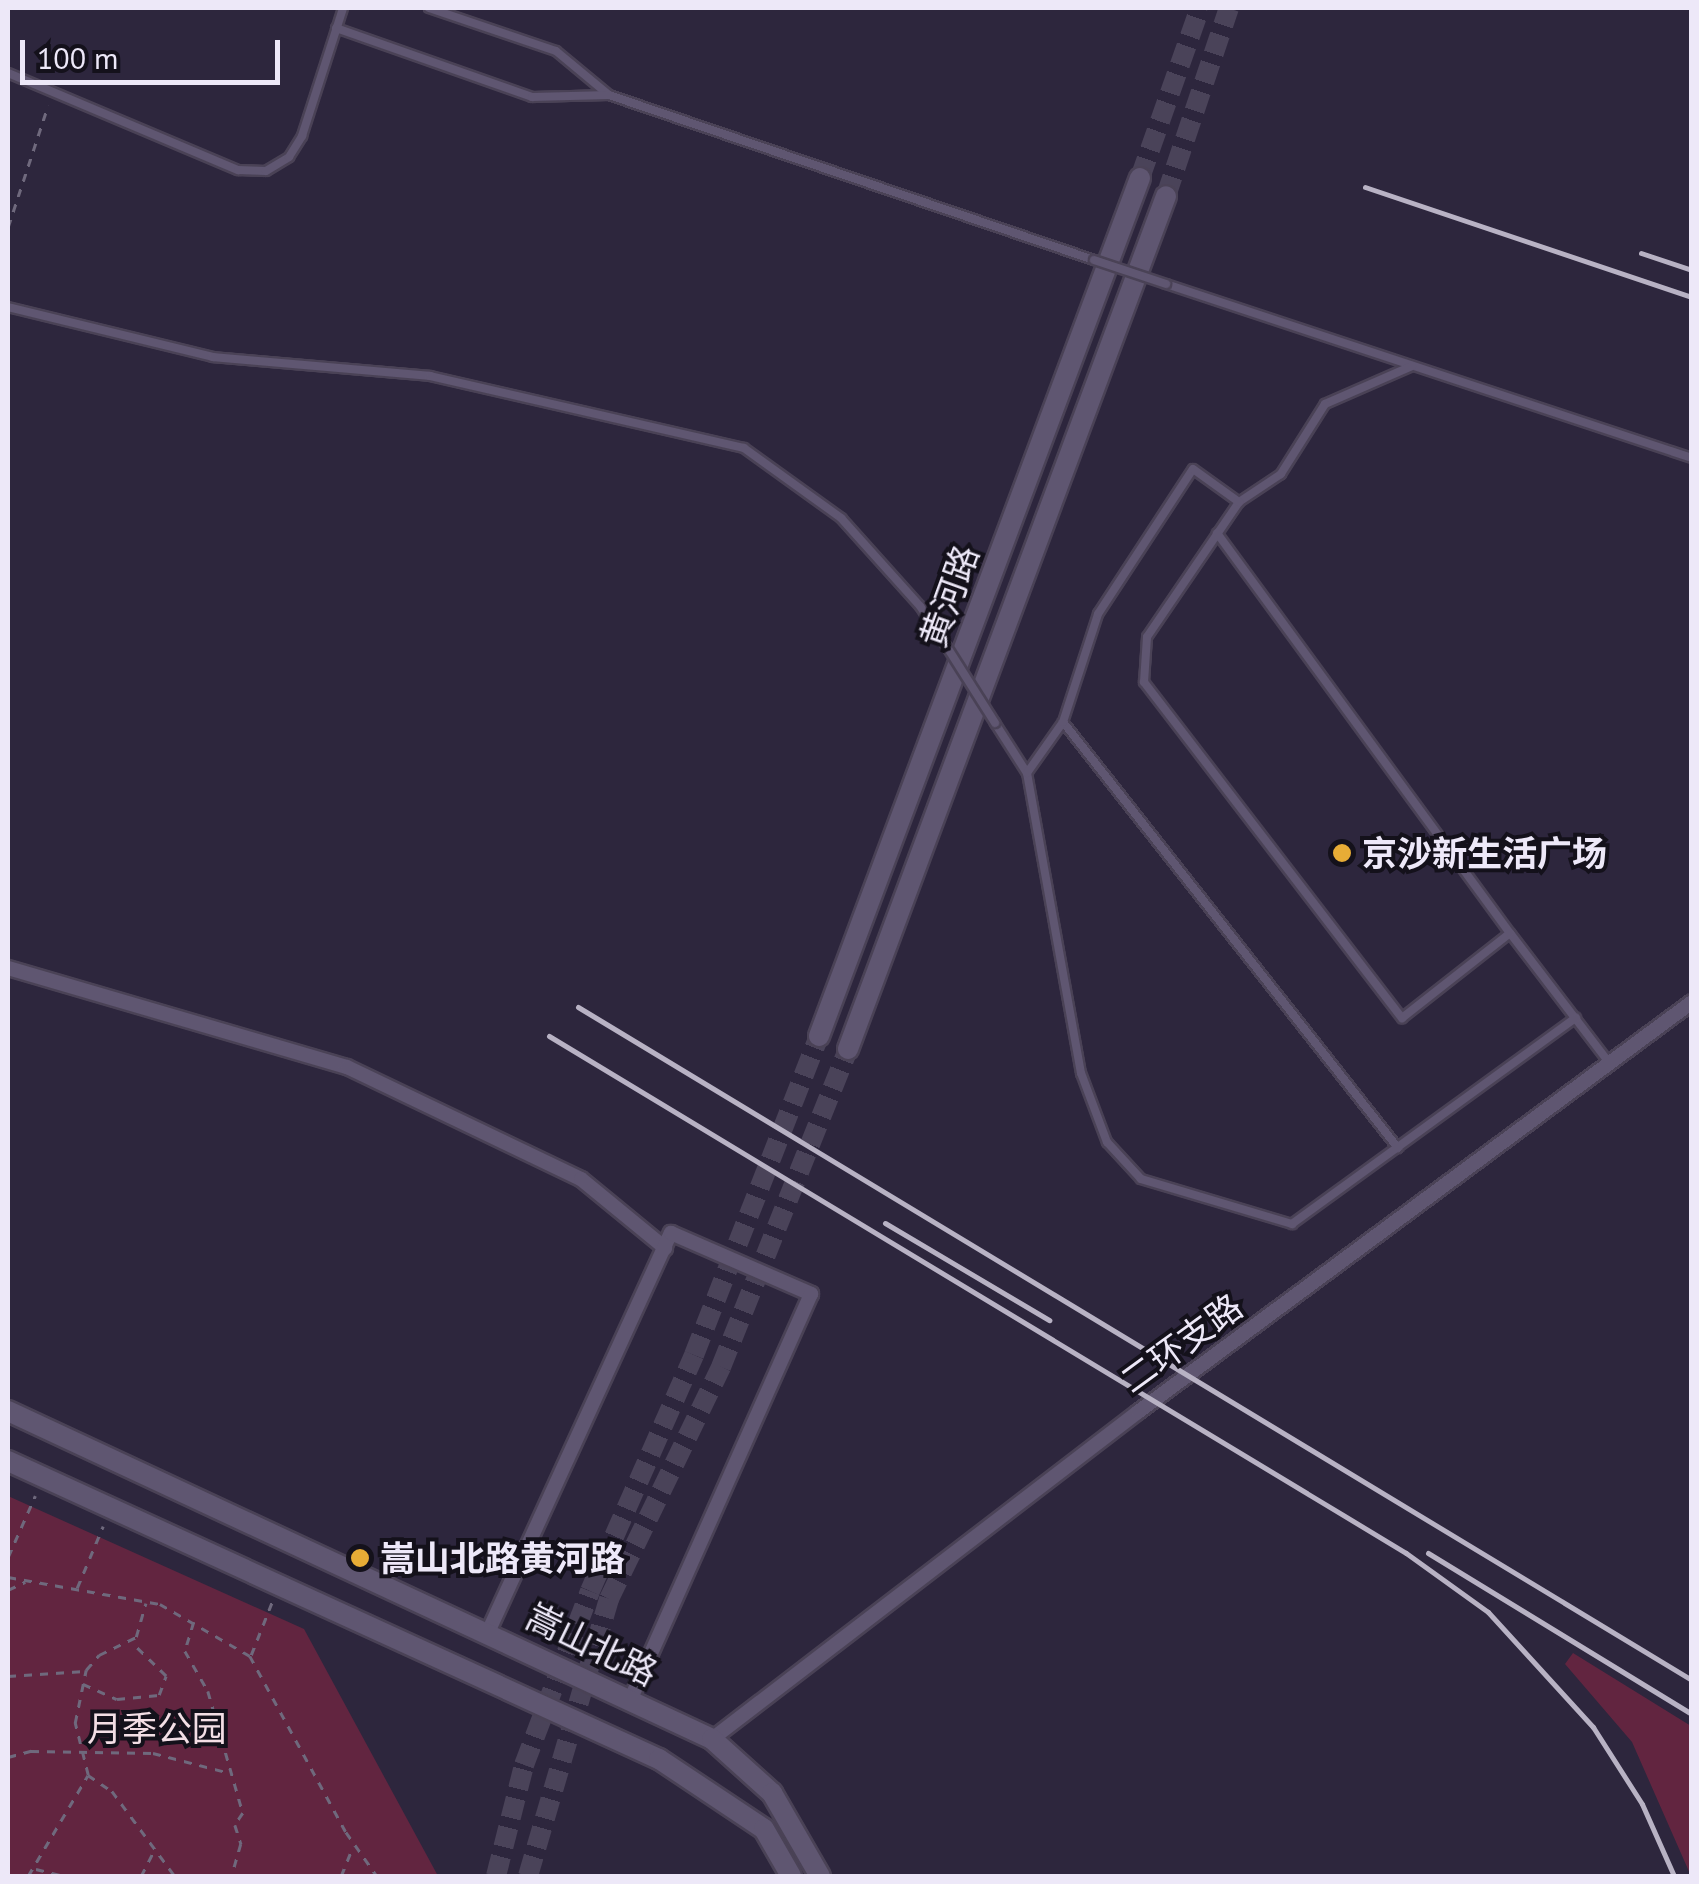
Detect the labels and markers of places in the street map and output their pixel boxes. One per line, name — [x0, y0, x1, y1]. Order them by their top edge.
place label: 京沙新生活广场 — [1362, 832, 1607, 874]
marker: 京沙新生活广场 — [1331, 842, 1353, 864]
place label: 嵩山北路黄河路 — [380, 1537, 625, 1579]
marker: 嵩山北路黄河路 — [349, 1547, 371, 1569]

